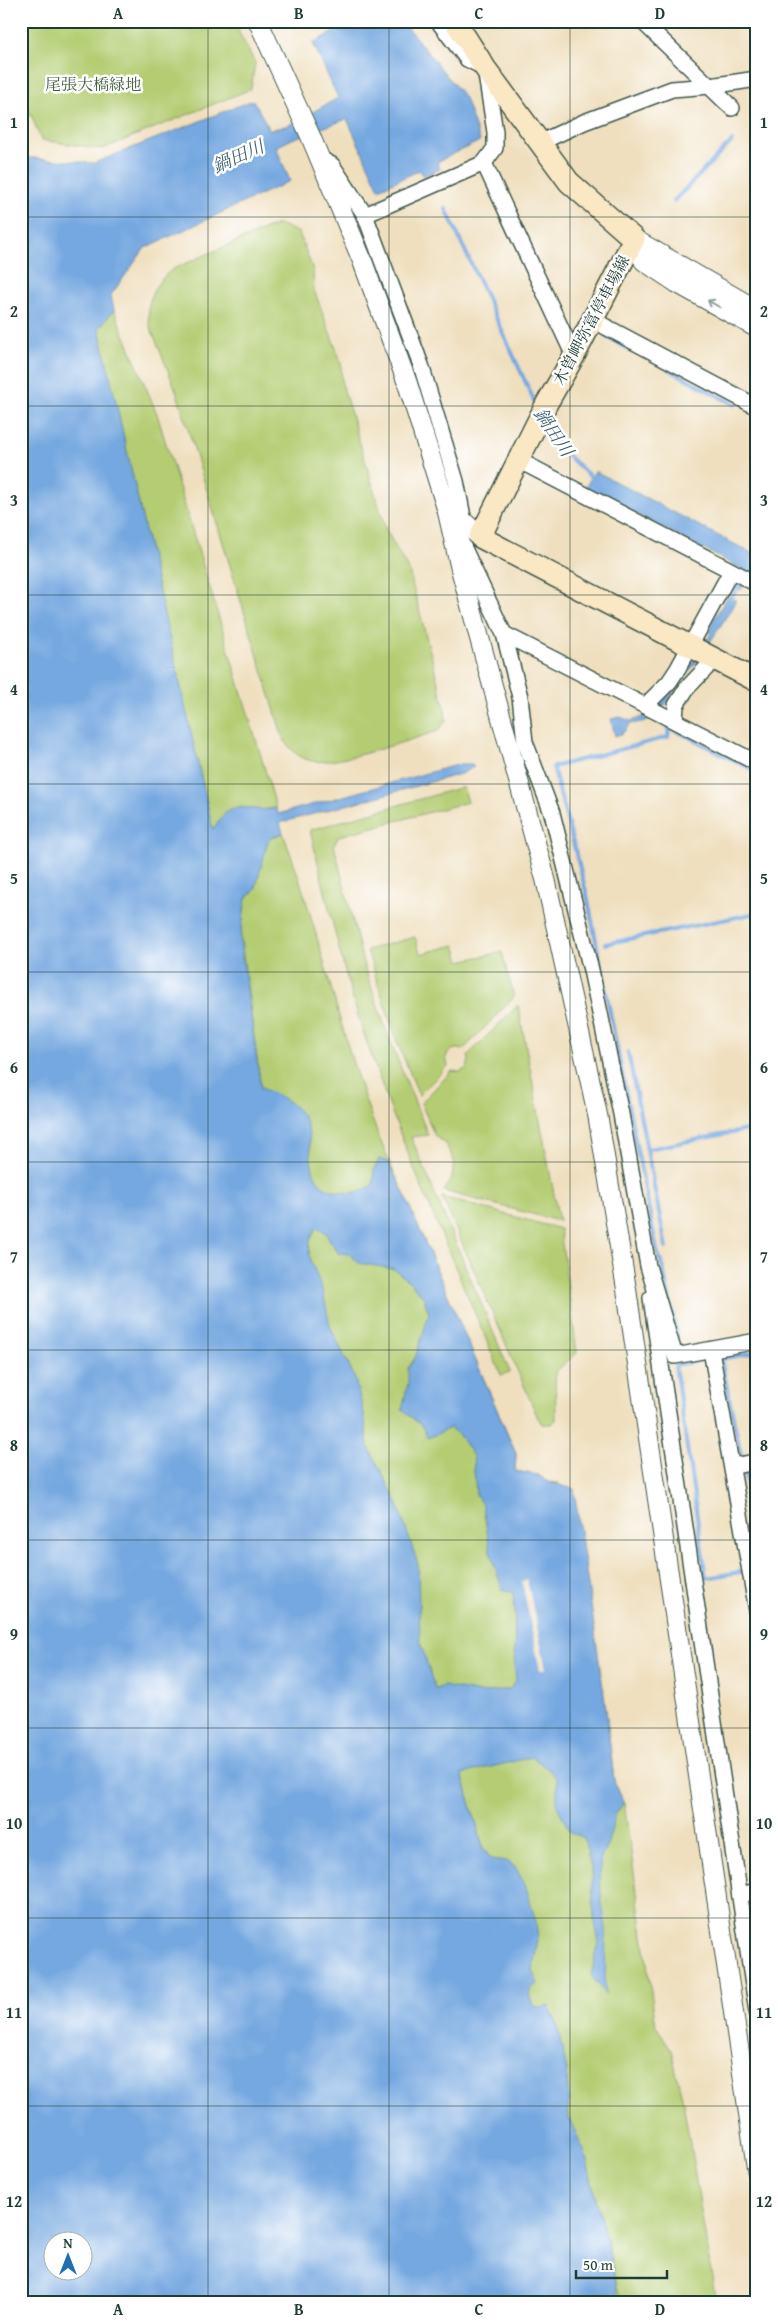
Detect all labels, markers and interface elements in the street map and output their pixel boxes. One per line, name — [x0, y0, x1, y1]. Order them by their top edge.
text: A — [113, 1, 124, 25]
text: B — [294, 1, 304, 25]
text: C — [474, 1, 484, 25]
text: D — [655, 1, 665, 25]
park label: 尾張大橋緑地 — [45, 72, 141, 96]
text: 1 — [10, 110, 18, 134]
text: 1 — [760, 110, 768, 134]
water label: 鍋田川 — [208, 132, 270, 179]
street label: 木曽岬弥富停車場線 — [547, 251, 635, 389]
text: 2 — [10, 299, 18, 323]
one-way arrow — [708, 299, 722, 309]
text: 2 — [760, 299, 768, 323]
water label: 鍋田川 — [528, 402, 581, 464]
text: 3 — [10, 488, 18, 512]
text: 3 — [760, 488, 768, 512]
text: 4 — [10, 677, 18, 701]
text: 4 — [760, 677, 768, 701]
text: 5 — [10, 866, 18, 890]
text: 5 — [760, 866, 768, 890]
text: 6 — [10, 1055, 18, 1079]
text: 6 — [760, 1055, 768, 1079]
text: 7 — [10, 1244, 18, 1268]
text: 7 — [760, 1244, 768, 1268]
text: 8 — [10, 1433, 18, 1457]
text: 8 — [760, 1433, 768, 1457]
text: 9 — [10, 1622, 18, 1646]
text: 9 — [760, 1622, 768, 1646]
text: 10 — [6, 1811, 22, 1835]
text: 10 — [756, 1811, 772, 1835]
text: 11 — [6, 2000, 22, 2024]
text: 11 — [756, 2000, 772, 2024]
text: 12 — [6, 2189, 22, 2213]
text: 12 — [756, 2189, 772, 2213]
north arrow — [42, 2230, 92, 2280]
text: N — [63, 2233, 73, 2253]
scale bar — [576, 2248, 667, 2280]
text: 50 m — [583, 2254, 614, 2275]
text: A — [113, 2297, 124, 2321]
text: B — [294, 2297, 304, 2321]
text: C — [474, 2297, 484, 2321]
text: D — [655, 2297, 665, 2321]

